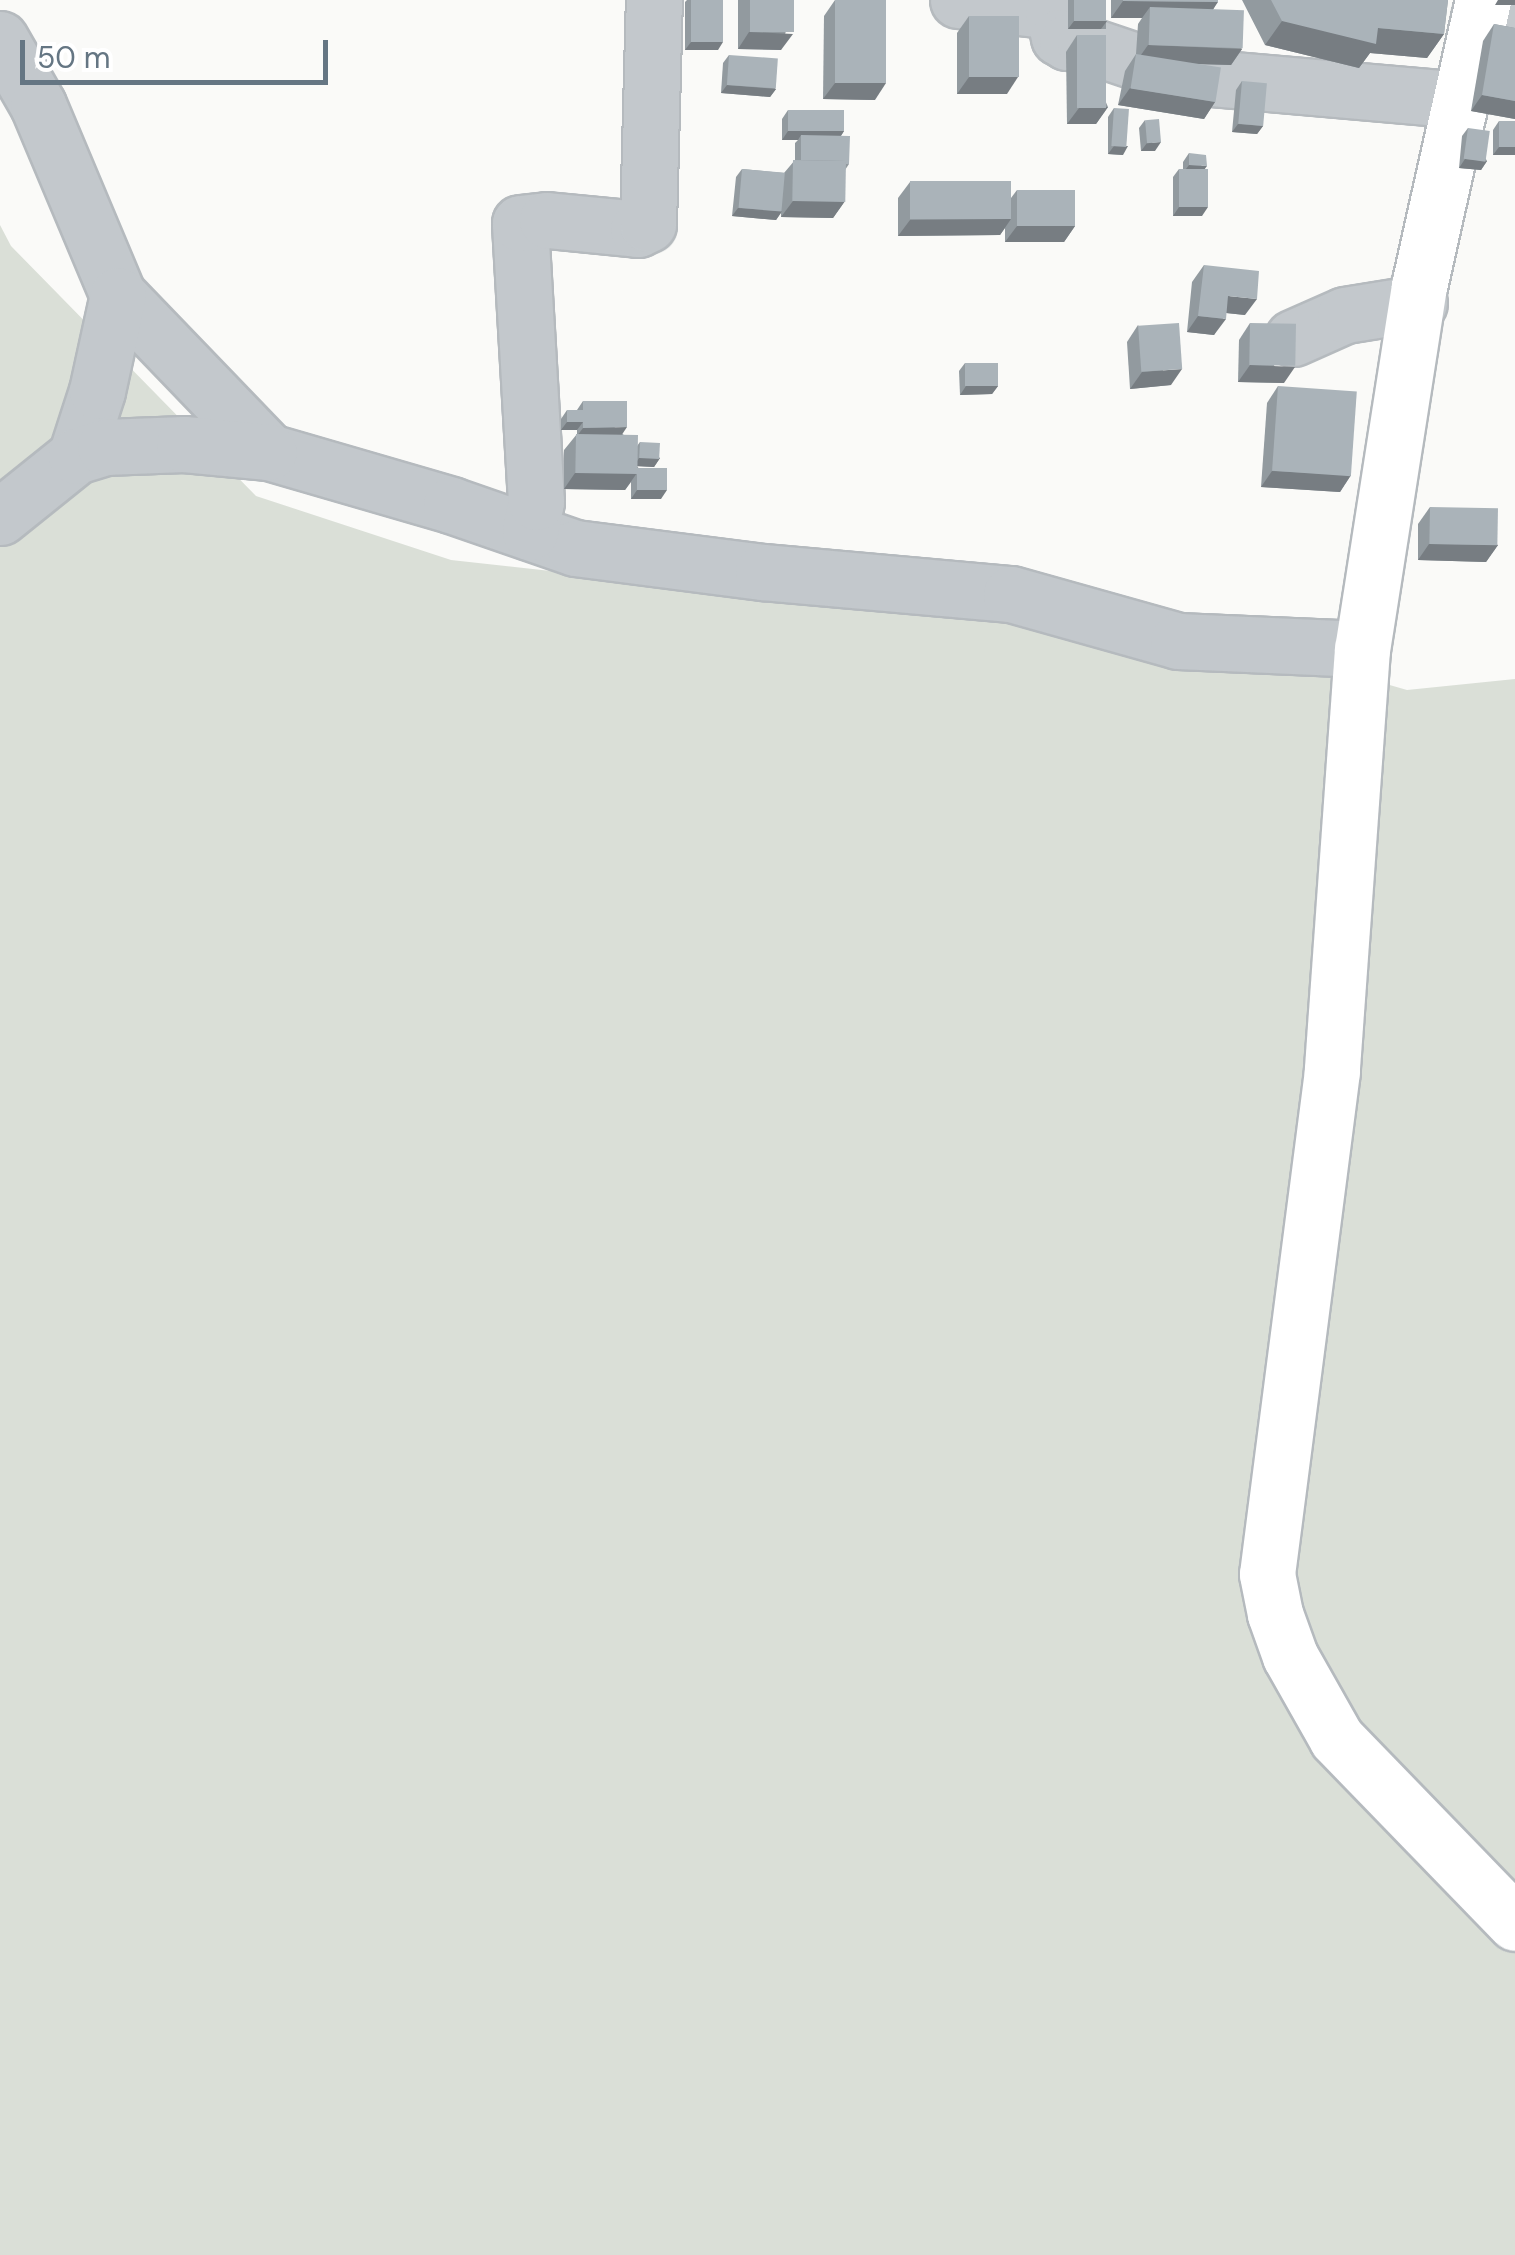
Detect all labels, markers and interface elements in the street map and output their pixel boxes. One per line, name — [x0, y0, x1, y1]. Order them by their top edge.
scale bar — [25, 20, 332, 82]
text: 50 m — [37, 38, 111, 77]

